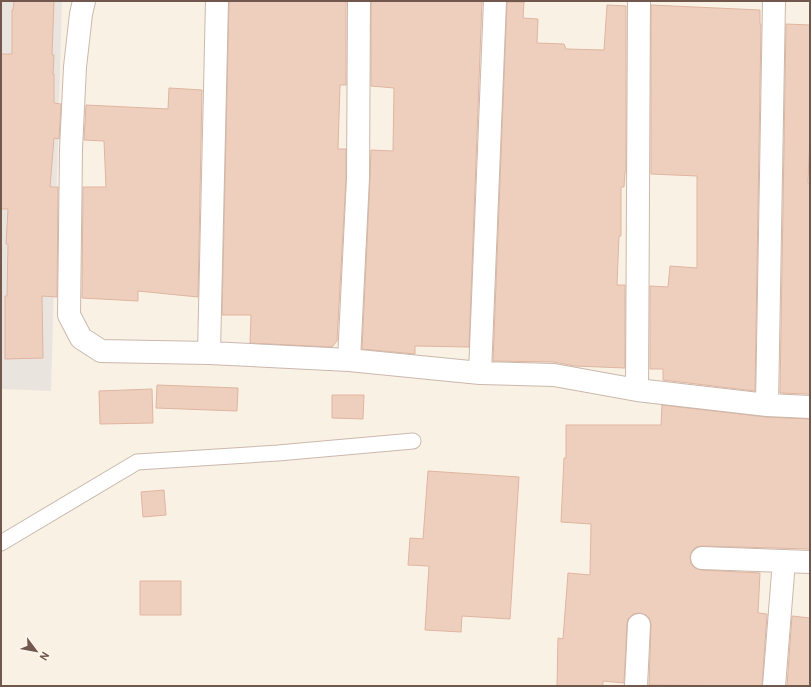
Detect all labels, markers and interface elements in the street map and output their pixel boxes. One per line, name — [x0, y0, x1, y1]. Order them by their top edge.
north arrow — [16, 631, 56, 671]
text: N — [36, 649, 52, 663]

